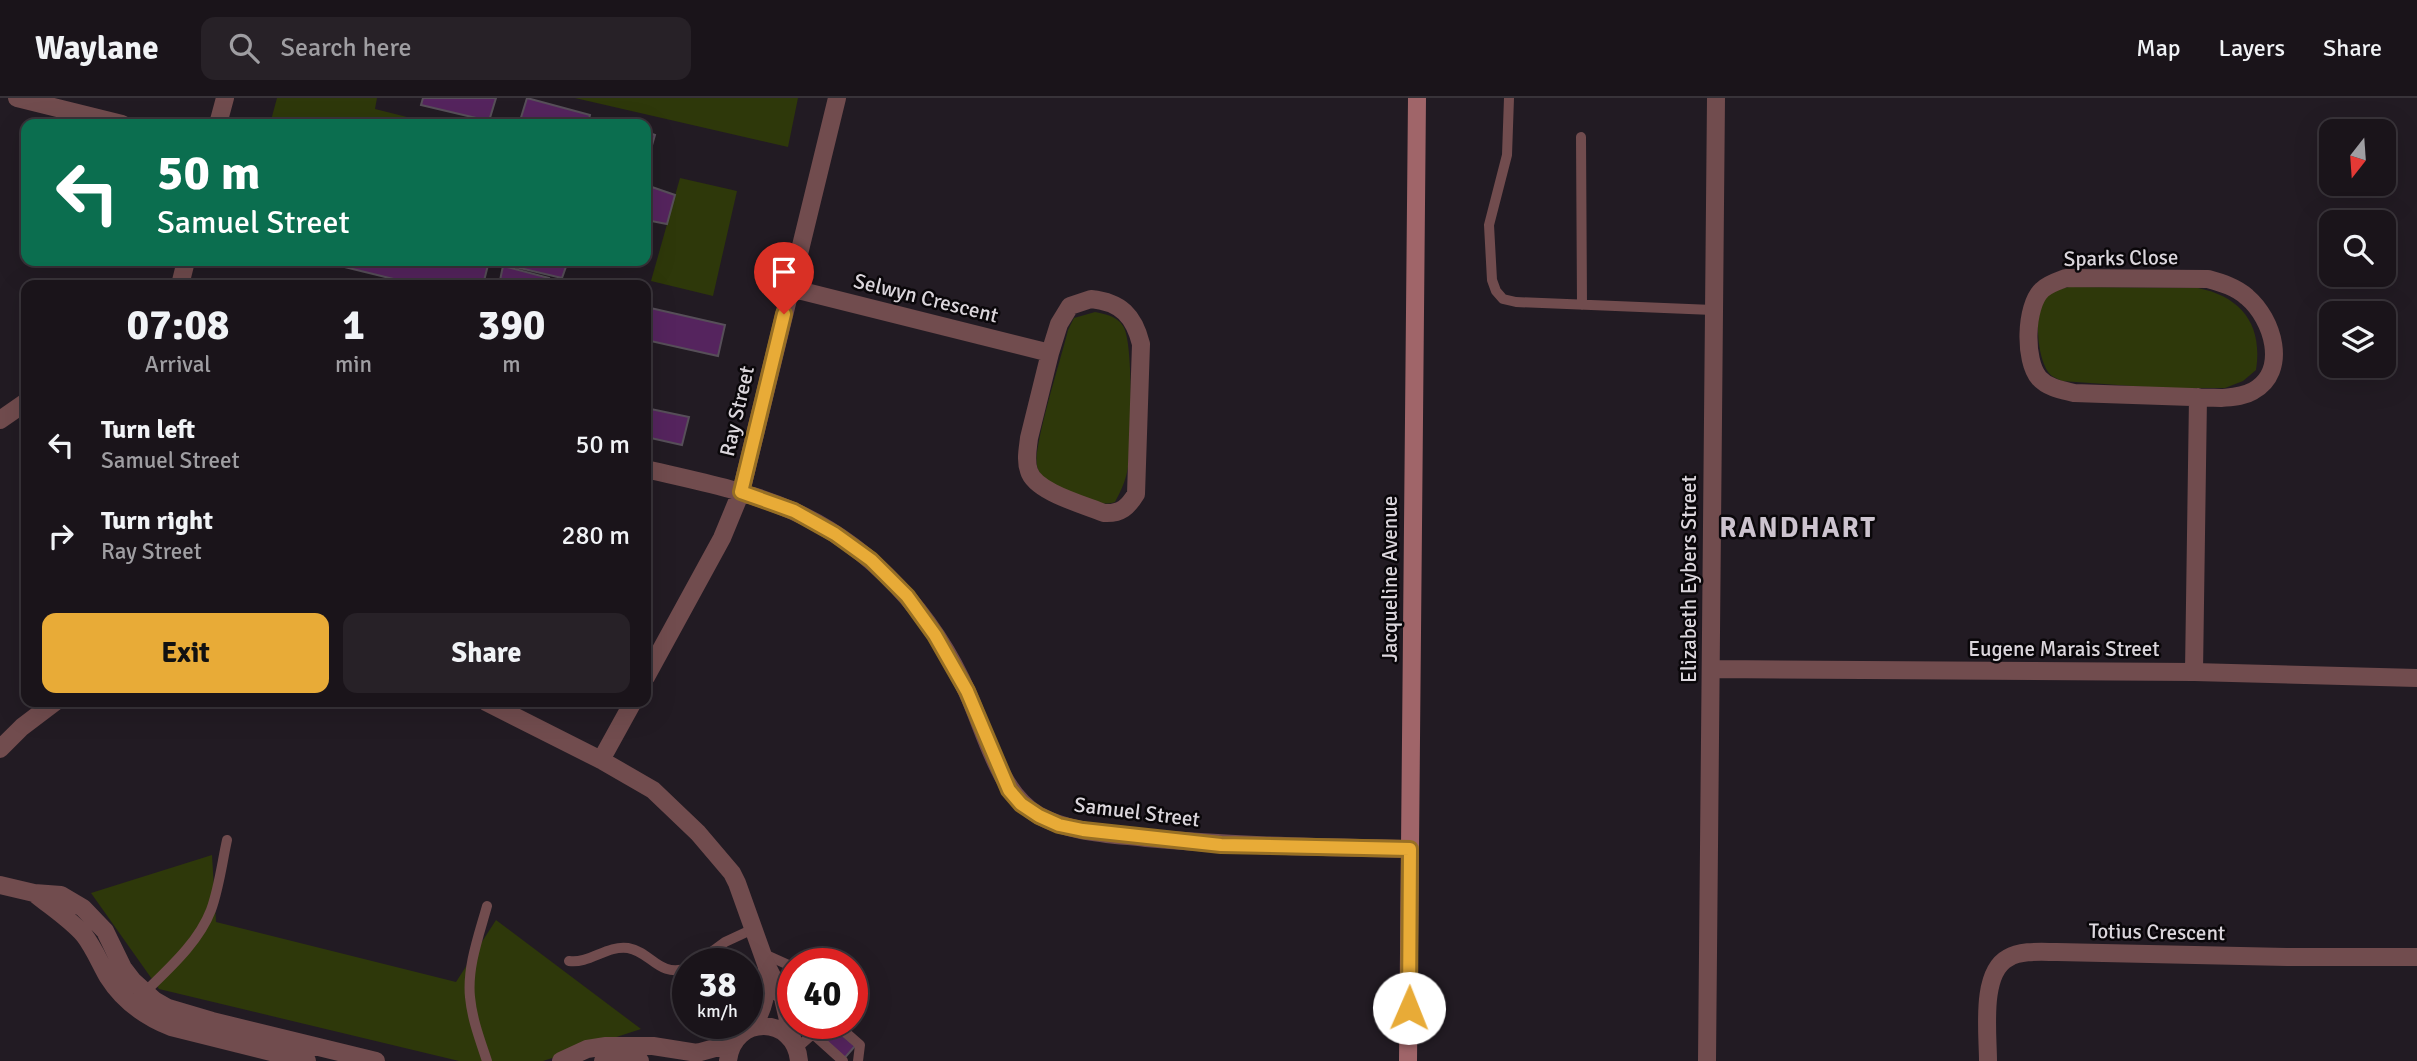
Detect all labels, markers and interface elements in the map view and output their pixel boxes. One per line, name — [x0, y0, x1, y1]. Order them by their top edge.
search box — [201, 17, 691, 80]
text: Waylane — [35, 28, 159, 69]
icon: search — [225, 29, 263, 67]
text: Search here — [281, 32, 412, 64]
text: Map — [2136, 33, 2181, 63]
text: Layers — [2219, 33, 2285, 63]
text: Share — [2323, 33, 2382, 63]
north arrow — [2319, 119, 2396, 196]
map controls — [2319, 119, 2396, 378]
text: 50 m — [157, 143, 260, 203]
icon: left — [42, 147, 133, 238]
text: Samuel Street — [157, 203, 350, 242]
button: search — [2319, 210, 2396, 287]
pin — [754, 242, 814, 314]
street label: Sparks Close — [2063, 244, 2179, 272]
icon: arrive — [765, 253, 803, 291]
street label: Selwyn Crescent — [851, 267, 1001, 329]
text: 07:08 — [126, 300, 230, 351]
text: 1 — [342, 300, 365, 351]
text: 390 — [477, 300, 546, 351]
button: layers — [2319, 301, 2396, 378]
text: Arrival — [145, 350, 211, 379]
text: min — [335, 350, 372, 379]
text: m — [502, 350, 521, 379]
street label: Ray Street — [714, 363, 760, 459]
text: Turn left — [101, 414, 195, 446]
icon: left — [42, 426, 80, 464]
text: 50 m — [575, 429, 630, 461]
text: Samuel Street — [101, 446, 240, 475]
street label: Elizabeth Eybers Street — [1676, 475, 1702, 683]
street label: Jacqueline Avenue — [1377, 496, 1403, 662]
text: Turn right — [101, 505, 213, 537]
district label: RANDHART — [1719, 511, 1877, 545]
icon: right — [42, 517, 80, 555]
text: 280 m — [561, 520, 630, 552]
text: Ray Street — [101, 537, 202, 566]
button: Exit — [42, 613, 329, 693]
button: Share — [343, 613, 630, 693]
street label: Eugene Marais Street — [1968, 636, 2160, 662]
street label: Samuel Street — [1073, 791, 1201, 833]
street label: Totius Crescent — [2088, 918, 2226, 946]
speed limit sign: 40 — [777, 948, 868, 1039]
text: 38 — [699, 963, 736, 1006]
position arrow — [1372, 971, 1446, 1045]
text: km/h — [697, 1000, 738, 1022]

